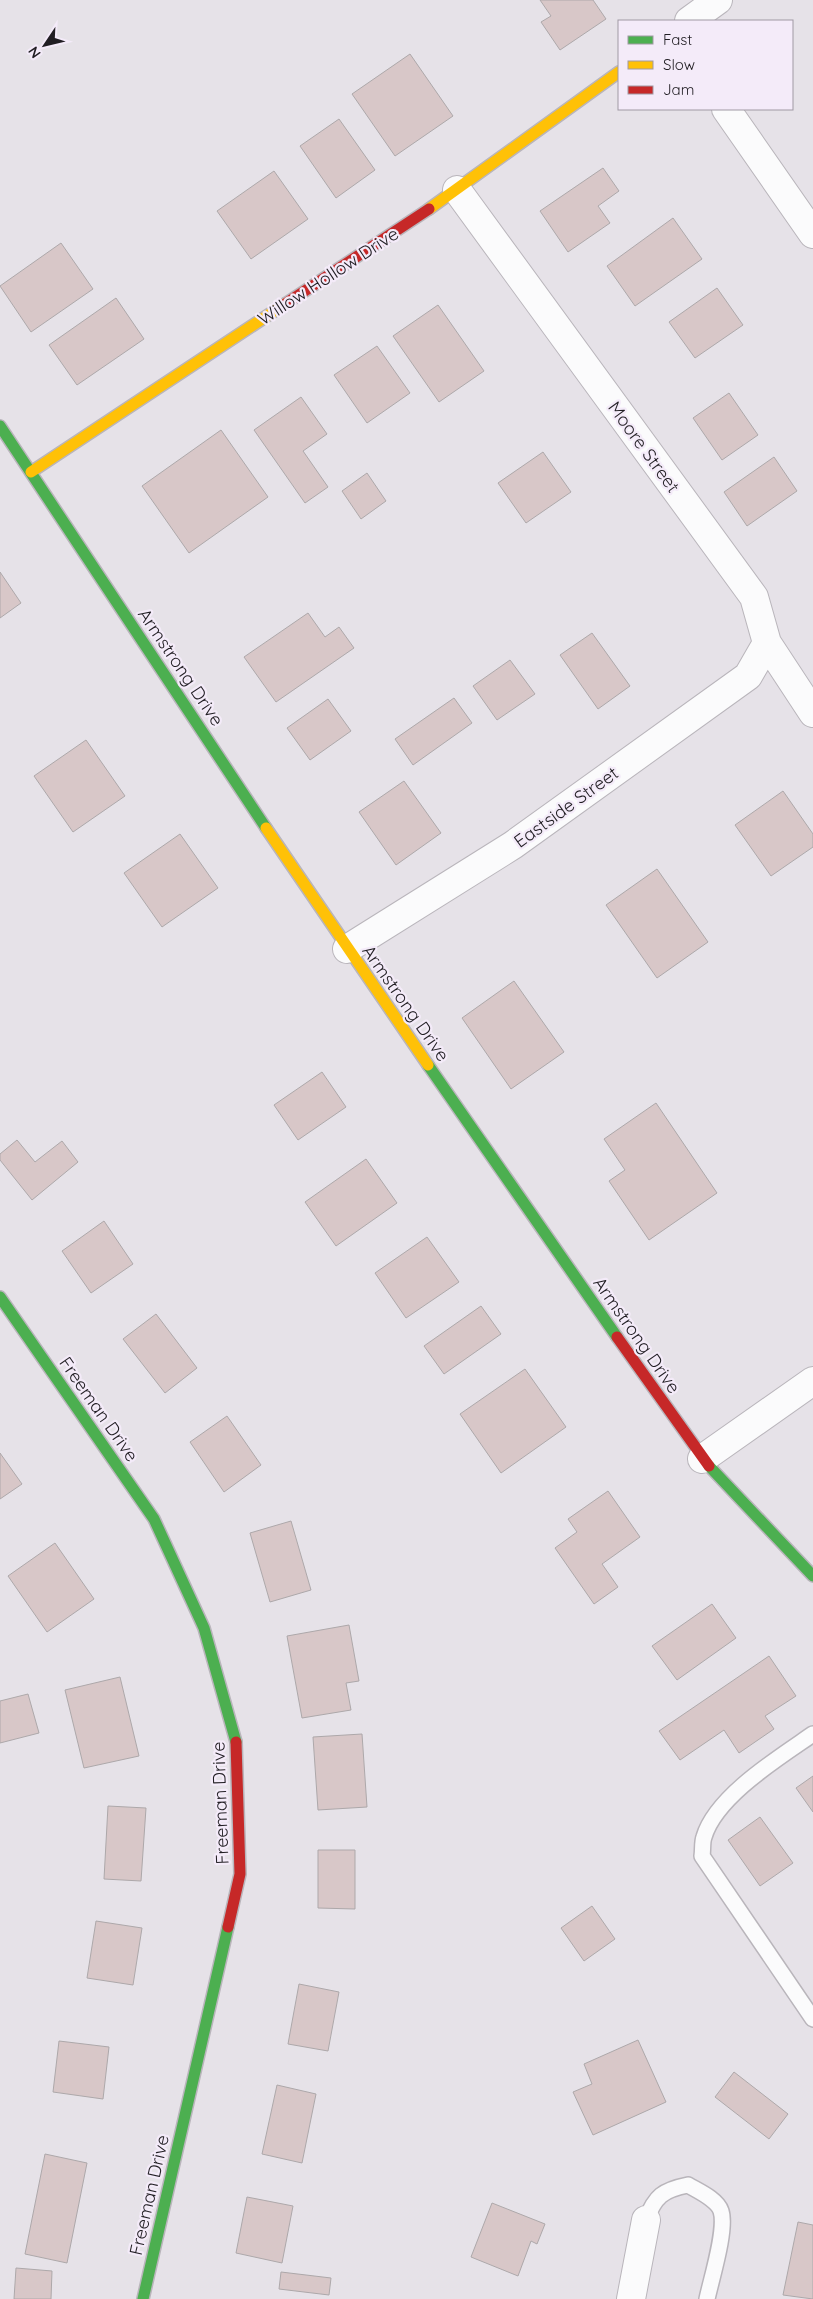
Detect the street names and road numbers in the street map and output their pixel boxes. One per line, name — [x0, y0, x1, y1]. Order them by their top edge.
street label: Willow Hollow Drive — [253, 222, 403, 330]
street label: Moore Street — [603, 397, 685, 497]
street label: Armstrong Drive — [133, 604, 229, 730]
street label: Eastside Street — [509, 761, 623, 853]
street label: Armstrong Drive — [357, 940, 455, 1066]
street label: Armstrong Drive — [588, 1272, 686, 1398]
street label: Freeman Drive — [54, 1352, 144, 1466]
street label: Freeman Drive — [206, 1741, 234, 1865]
street label: Freeman Drive — [124, 2133, 174, 2257]

